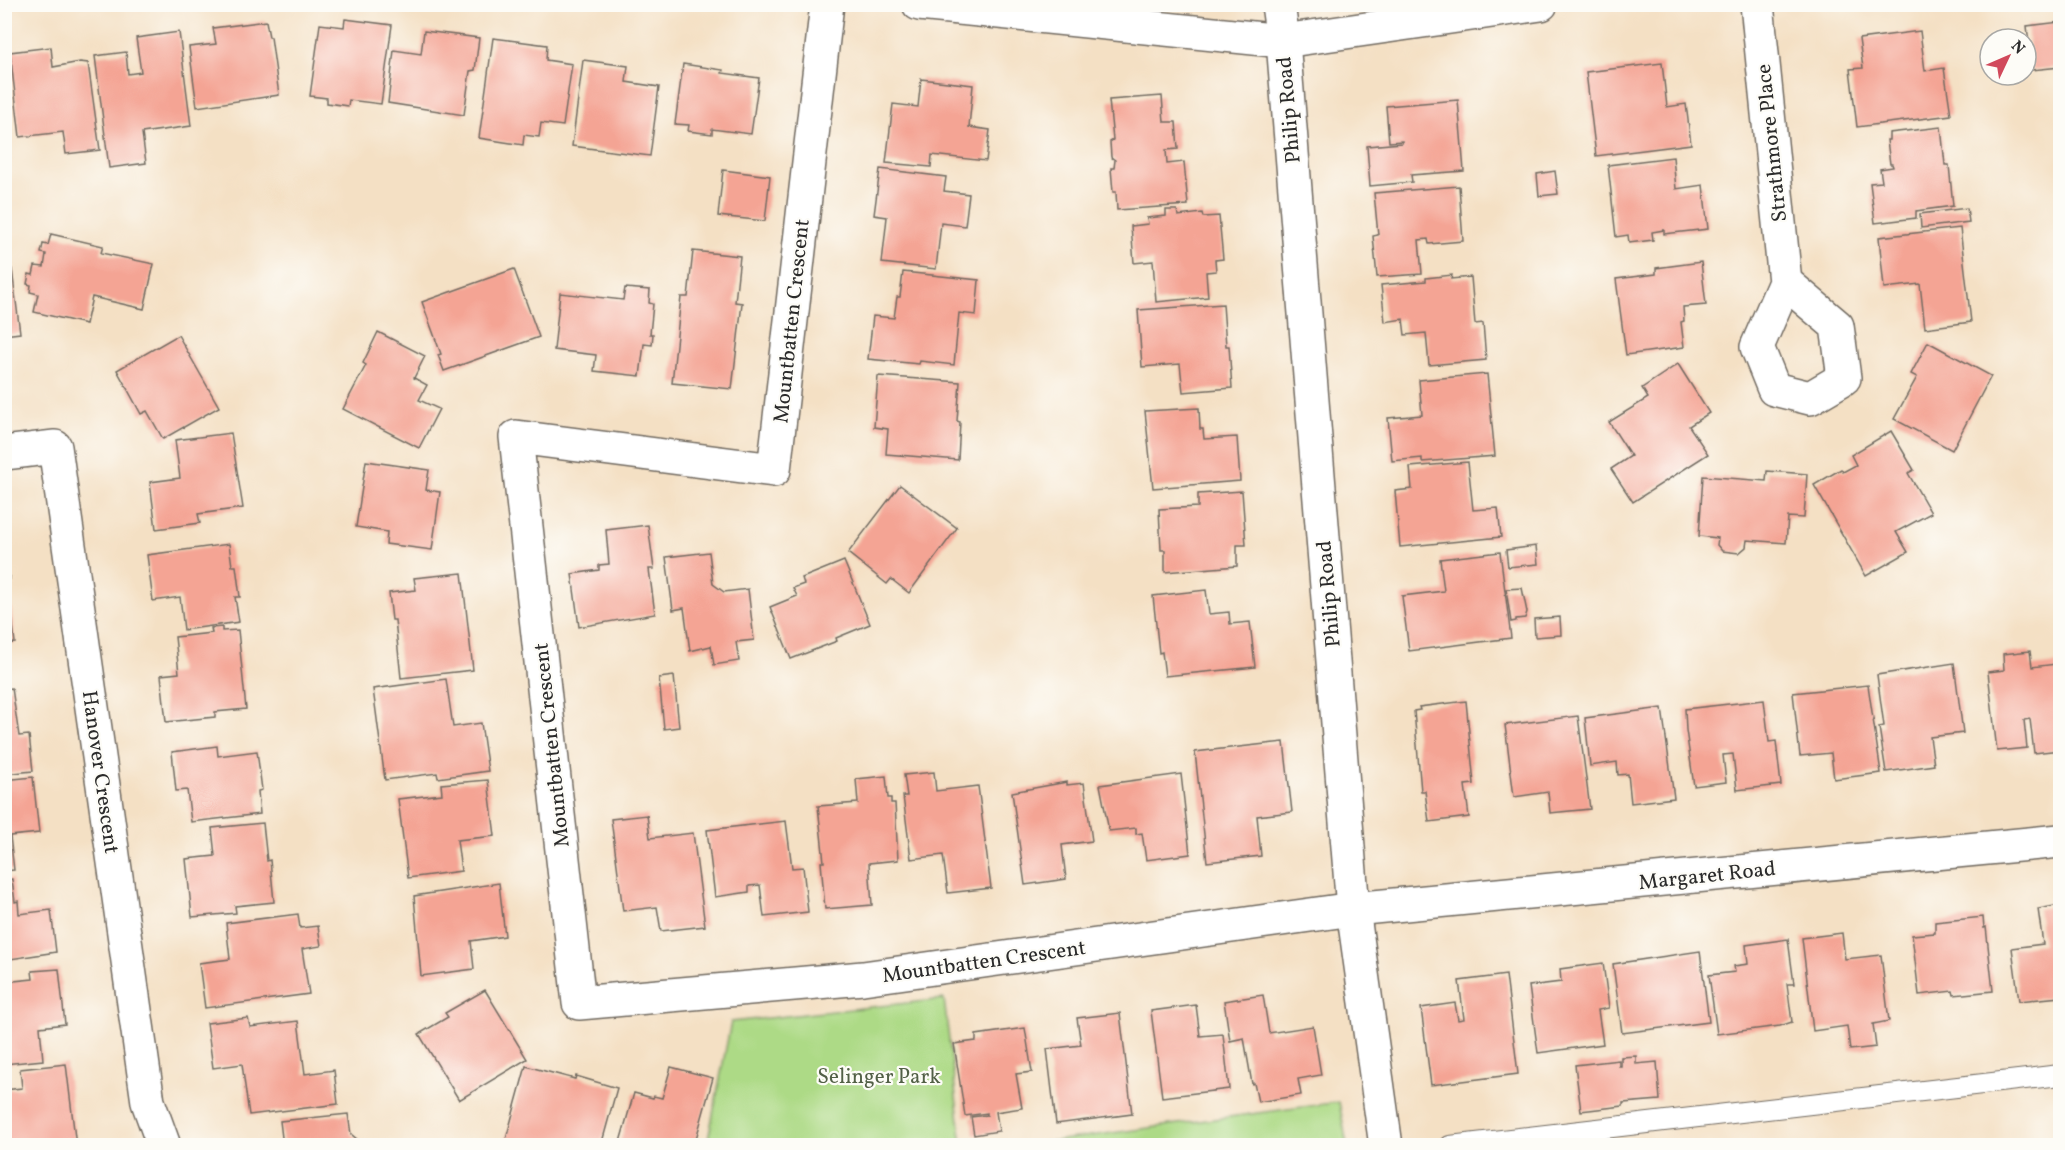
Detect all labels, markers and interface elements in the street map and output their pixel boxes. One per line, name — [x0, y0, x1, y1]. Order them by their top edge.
north arrow — [1978, 27, 2038, 87]
text: N — [2005, 36, 2030, 60]
street label: Philip Road — [1270, 55, 1309, 165]
street label: Strathmore Place — [1750, 62, 1795, 223]
street label: Mountbatten Crescent — [767, 218, 818, 425]
street label: Philip Road — [1310, 539, 1349, 649]
street label: Mountbatten Crescent — [527, 641, 578, 848]
street label: Hanover Crescent — [74, 689, 125, 856]
street label: Margaret Road — [1637, 855, 1777, 898]
street label: Mountbatten Crescent — [880, 934, 1088, 991]
park label: Selinger Park — [817, 1063, 941, 1092]

